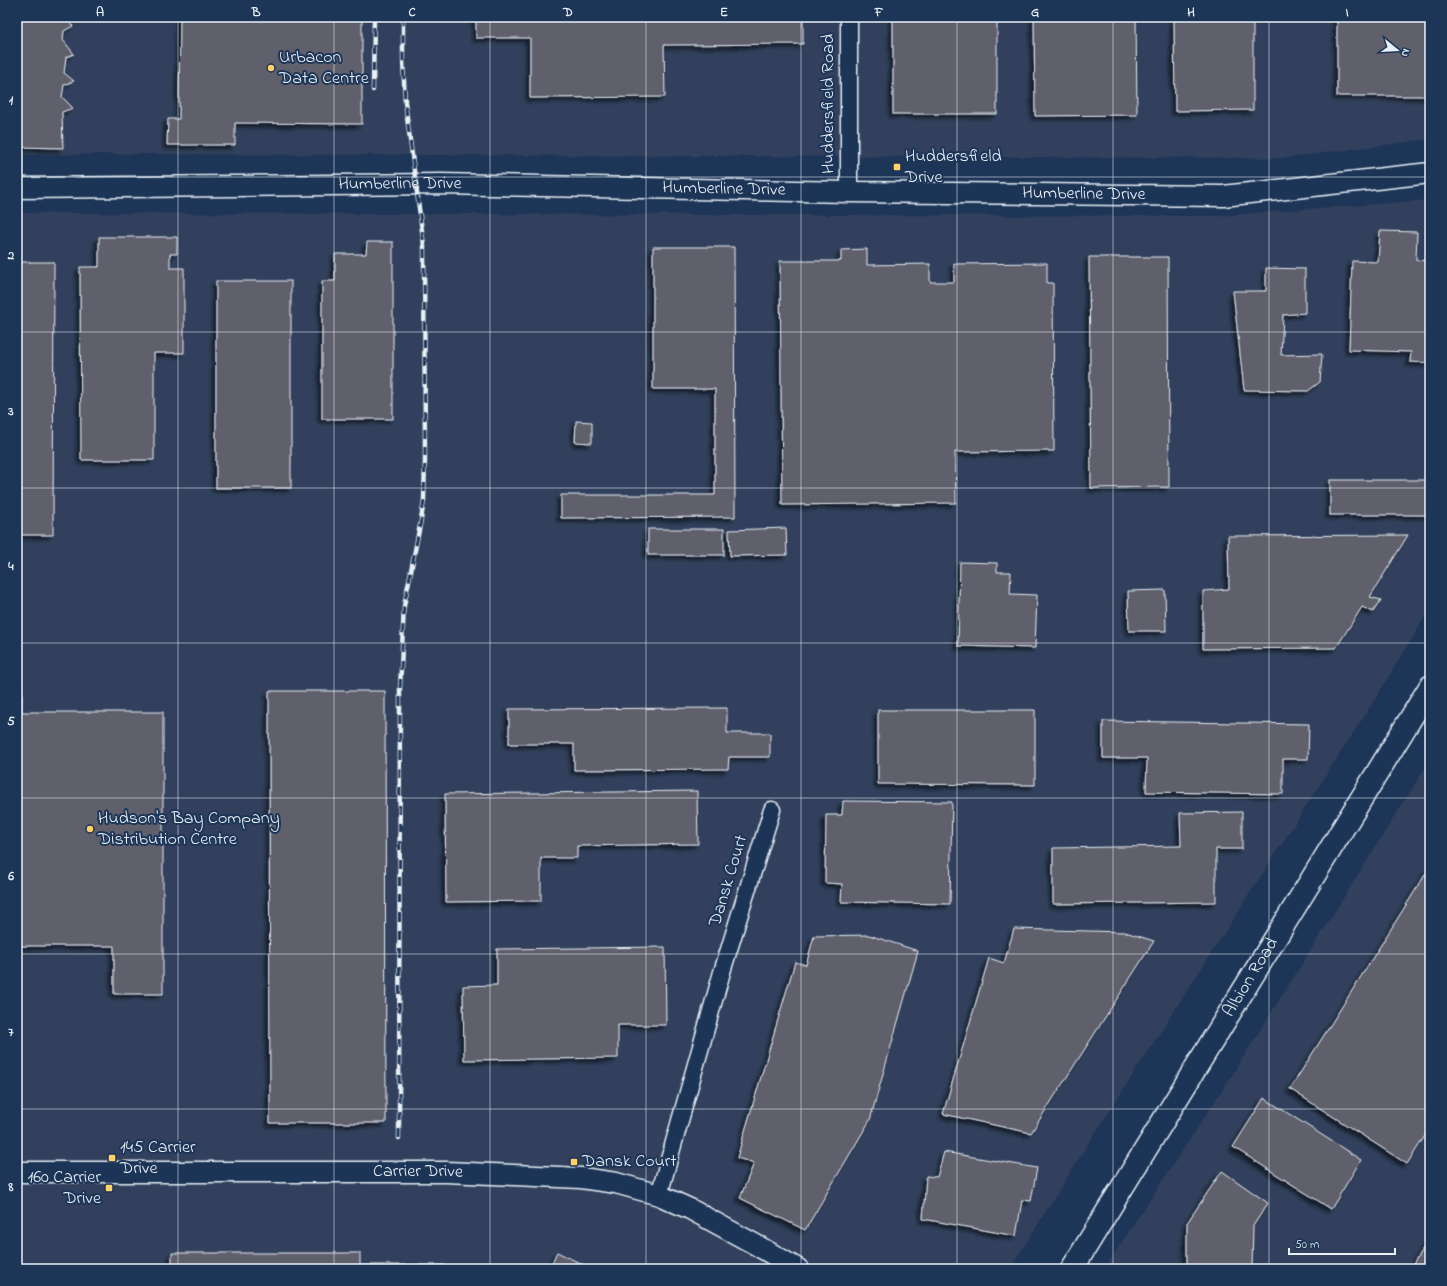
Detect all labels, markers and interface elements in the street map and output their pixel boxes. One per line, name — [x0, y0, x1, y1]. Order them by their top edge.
text: A — [96, 3, 104, 22]
text: B — [251, 3, 261, 22]
text: C — [408, 3, 416, 22]
text: D — [562, 3, 573, 22]
text: E — [720, 3, 728, 22]
text: F — [874, 3, 884, 22]
text: G — [1031, 3, 1039, 22]
text: H — [1187, 3, 1195, 22]
text: I — [1345, 3, 1349, 22]
north arrow — [1377, 30, 1417, 70]
street label: Huddersfield Road — [816, 34, 842, 174]
place label: Urbacon Data Centre — [278, 45, 370, 92]
text: N — [1397, 47, 1414, 59]
marker: Urbacon Data Centre — [266, 63, 276, 73]
text: 1 — [9, 91, 14, 110]
place label: Huddersfield Drive — [904, 144, 1002, 191]
marker: Huddersfield Drive — [892, 162, 902, 172]
street label: Humberline Drive — [338, 171, 463, 198]
street label: Humberline Drive — [662, 175, 787, 204]
street label: Humberline Drive — [1022, 181, 1147, 208]
text: 2 — [7, 246, 15, 265]
text: 3 — [7, 402, 14, 421]
text: 4 — [7, 557, 14, 576]
text: 5 — [7, 712, 15, 731]
place label: Hudson's Bay Company Distribution Centre — [97, 806, 280, 853]
marker: Hudson's Bay Company Distribution Centre — [85, 824, 95, 834]
street label: Dansk Court — [702, 832, 755, 931]
text: 6 — [7, 867, 14, 886]
street label: Albion Road — [1217, 933, 1286, 1022]
text: 7 — [8, 1023, 14, 1042]
place label: 145 Carrier Drive — [119, 1135, 196, 1182]
place label: Dansk Court — [581, 1149, 676, 1175]
marker: 145 Carrier Drive — [107, 1153, 117, 1163]
marker: Dansk Court — [569, 1157, 579, 1167]
street label: Carrier Drive — [373, 1159, 464, 1186]
place label: 160 Carrier Drive — [27, 1165, 102, 1212]
text: 8 — [8, 1178, 14, 1197]
marker: 160 Carrier Drive — [104, 1183, 114, 1193]
scale bar — [1289, 1230, 1395, 1256]
text: 50 m — [1295, 1236, 1319, 1254]

